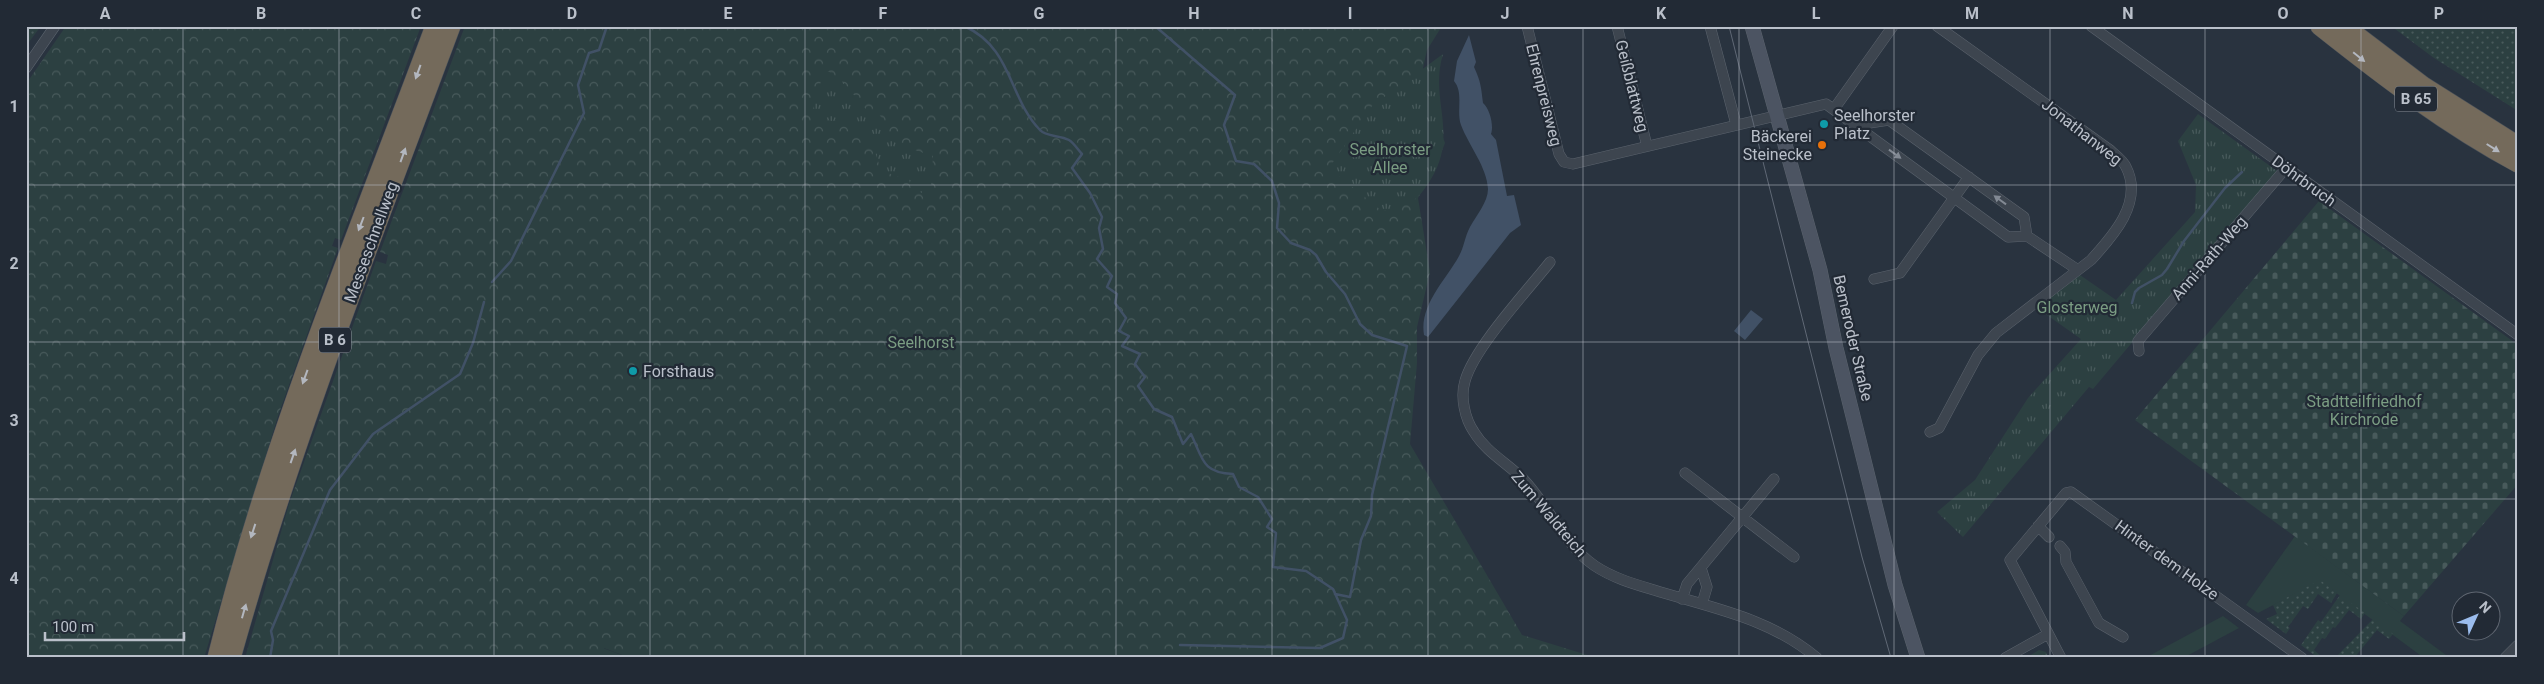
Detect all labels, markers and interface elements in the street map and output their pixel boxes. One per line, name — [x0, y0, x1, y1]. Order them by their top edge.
text: A — [100, 4, 111, 23]
text: B — [256, 4, 266, 23]
text: C — [411, 4, 421, 23]
text: D — [567, 4, 577, 23]
text: E — [724, 4, 733, 23]
text: F — [879, 4, 888, 23]
text: G — [1034, 4, 1045, 23]
text: H — [1188, 4, 1200, 23]
text: I — [1348, 4, 1352, 23]
text: J — [1501, 4, 1509, 23]
text: K — [1656, 4, 1667, 23]
text: L — [1812, 4, 1821, 23]
text: M — [1965, 4, 1979, 23]
text: N — [2122, 4, 2134, 23]
text: O — [2277, 4, 2289, 23]
text: P — [2434, 4, 2444, 23]
street label: Geißblattweg — [1611, 38, 1653, 134]
street label: Ehrenpreisweg — [1522, 42, 1566, 148]
one-way arrow — [2352, 51, 2365, 62]
one-way arrow — [414, 65, 422, 80]
road number: B 65 — [2395, 86, 2437, 112]
street label: Jonathanweg — [2038, 95, 2126, 169]
text: 1 — [9, 97, 19, 116]
place label: Seelhorster Platz — [1834, 106, 1916, 143]
marker: Seelhorster Platz — [1818, 118, 1830, 130]
place label: Bäckerei Steinecke — [1743, 127, 1812, 164]
marker: Bäckerei Steinecke — [1816, 139, 1828, 151]
park label: Seelhorster Allee — [1349, 140, 1431, 177]
one-way arrow — [2486, 143, 2499, 153]
one-way arrow — [400, 148, 407, 163]
one-way arrow — [1888, 149, 1902, 159]
street label: Döhrbruch — [2268, 151, 2340, 211]
street label: Messeschnellweg — [340, 179, 402, 305]
one-way arrow — [1993, 195, 2007, 205]
street label: Anni-Rath-Weg — [2167, 212, 2251, 304]
one-way arrow — [357, 217, 365, 232]
text: 2 — [9, 254, 19, 273]
street label: Bemeroder Straße — [1829, 273, 1877, 403]
park label: Glosterweg — [2037, 298, 2117, 317]
road number: B 6 — [319, 328, 351, 352]
park label: Seelhorst — [887, 333, 955, 352]
place label: Forsthaus — [643, 362, 714, 381]
marker: Forsthaus — [627, 365, 639, 377]
one-way arrow — [301, 369, 308, 384]
park label: Stadtteilfriedhof Kirchrode — [2306, 392, 2422, 429]
text: 3 — [9, 411, 19, 430]
one-way arrow — [289, 448, 297, 463]
street label: Zum Waldteich — [1507, 467, 1591, 561]
street label: Hinter dem Holze — [2111, 516, 2223, 604]
one-way arrow — [249, 523, 257, 538]
text: 4 — [9, 569, 19, 588]
north arrow — [2452, 592, 2502, 642]
text: N — [2476, 598, 2495, 616]
one-way arrow — [240, 603, 248, 618]
scale bar — [45, 609, 184, 641]
text: 100 m — [52, 618, 94, 636]

